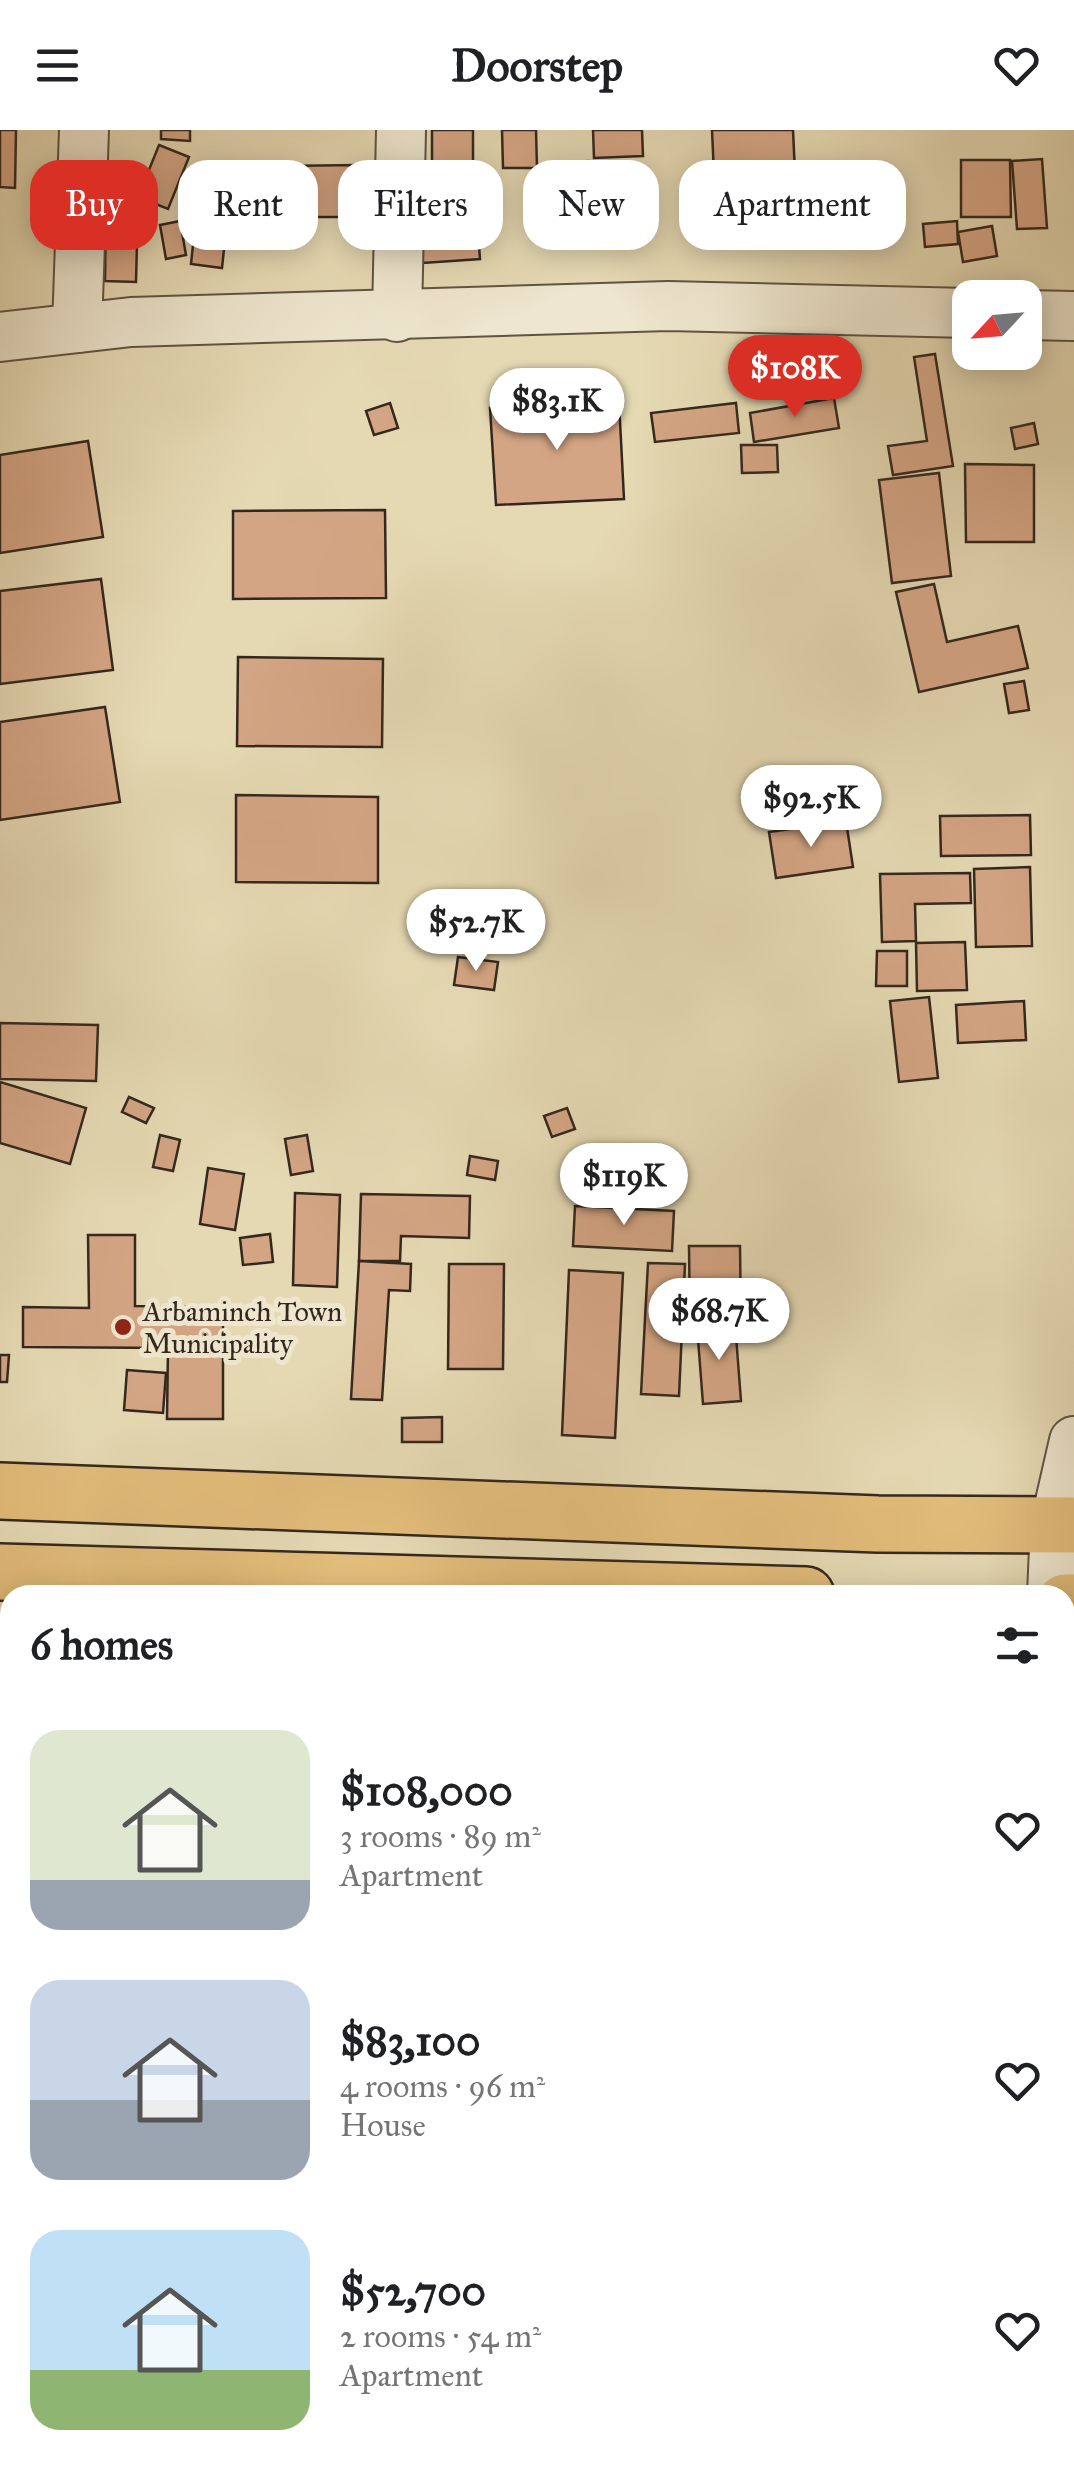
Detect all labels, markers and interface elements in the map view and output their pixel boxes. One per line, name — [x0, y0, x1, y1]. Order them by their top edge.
icon: menu — [30, 38, 85, 93]
text: Doorstep — [451, 38, 623, 93]
icon: heart — [989, 38, 1044, 93]
chip: Buy — [30, 160, 158, 250]
chip: Rent — [178, 160, 318, 250]
chip: Filters — [338, 160, 503, 250]
chip: New — [523, 160, 659, 250]
chip: Apartment — [679, 160, 906, 250]
north arrow — [952, 280, 1042, 370]
map controls — [952, 280, 1042, 370]
pin: $108K — [725, 335, 865, 420]
text: $108K — [750, 348, 840, 387]
pin: $83.1K — [476, 368, 638, 453]
text: $83.1K — [511, 381, 603, 420]
pin: $92.5K — [730, 765, 892, 850]
text: $92.5K — [763, 778, 859, 817]
pin: $52.7K — [395, 889, 557, 974]
text: $52.7K — [428, 902, 524, 941]
pin: $119K — [554, 1143, 694, 1228]
text: $119K — [582, 1156, 666, 1195]
pin: $68.7K — [638, 1278, 800, 1363]
text: $68.7K — [670, 1291, 768, 1330]
place label: Arbaminch Town Municipality — [142, 1294, 342, 1361]
marker: Arbaminch Town Municipality — [112, 1316, 134, 1338]
icon: filters — [990, 1618, 1045, 1673]
text: 6 homes — [30, 1619, 173, 1671]
text: $108,000 — [340, 1765, 513, 1817]
icon: home — [110, 1770, 230, 1890]
icon: heart — [990, 1803, 1045, 1858]
text: 3 rooms · 89 m² — [340, 1817, 541, 1856]
text: Apartment — [340, 1856, 483, 1895]
text: $83,100 — [340, 2015, 480, 2067]
icon: home — [110, 2020, 230, 2140]
icon: heart — [990, 2053, 1045, 2108]
text: 4 rooms · 96 m² — [340, 2067, 545, 2106]
text: House — [340, 2106, 426, 2145]
text: $52,700 — [340, 2265, 486, 2317]
icon: home — [110, 2270, 230, 2390]
icon: heart — [990, 2303, 1045, 2358]
text: 2 rooms · 54 m² — [340, 2317, 541, 2356]
text: Apartment — [340, 2356, 483, 2395]

